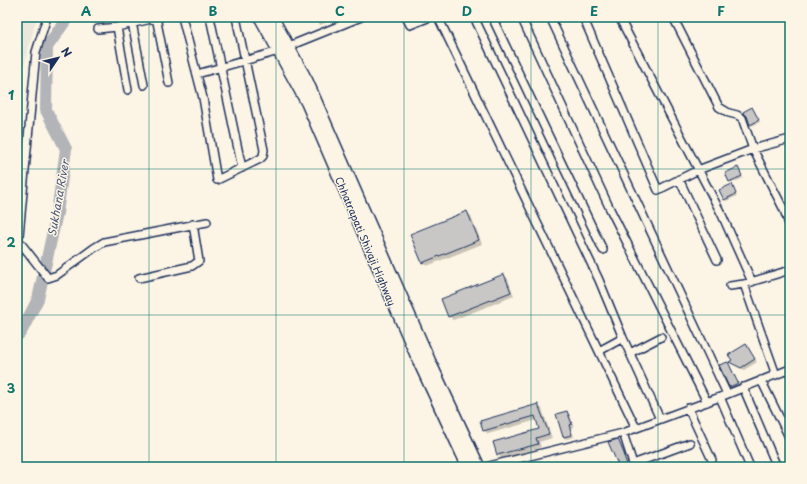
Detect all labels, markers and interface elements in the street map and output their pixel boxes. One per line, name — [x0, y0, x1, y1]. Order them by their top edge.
text: A — [81, 1, 91, 20]
text: B — [209, 1, 218, 20]
text: C — [335, 1, 345, 20]
text: D — [462, 1, 472, 20]
text: E — [590, 1, 598, 20]
text: F — [717, 1, 725, 20]
north arrow — [38, 38, 78, 78]
text: N — [57, 44, 76, 61]
text: 1 — [8, 85, 14, 104]
water label: Sukhana River — [43, 157, 73, 237]
street label: Chhatrapati Shivaji Highway — [331, 174, 400, 308]
text: 2 — [6, 232, 16, 251]
text: 3 — [7, 378, 16, 397]

